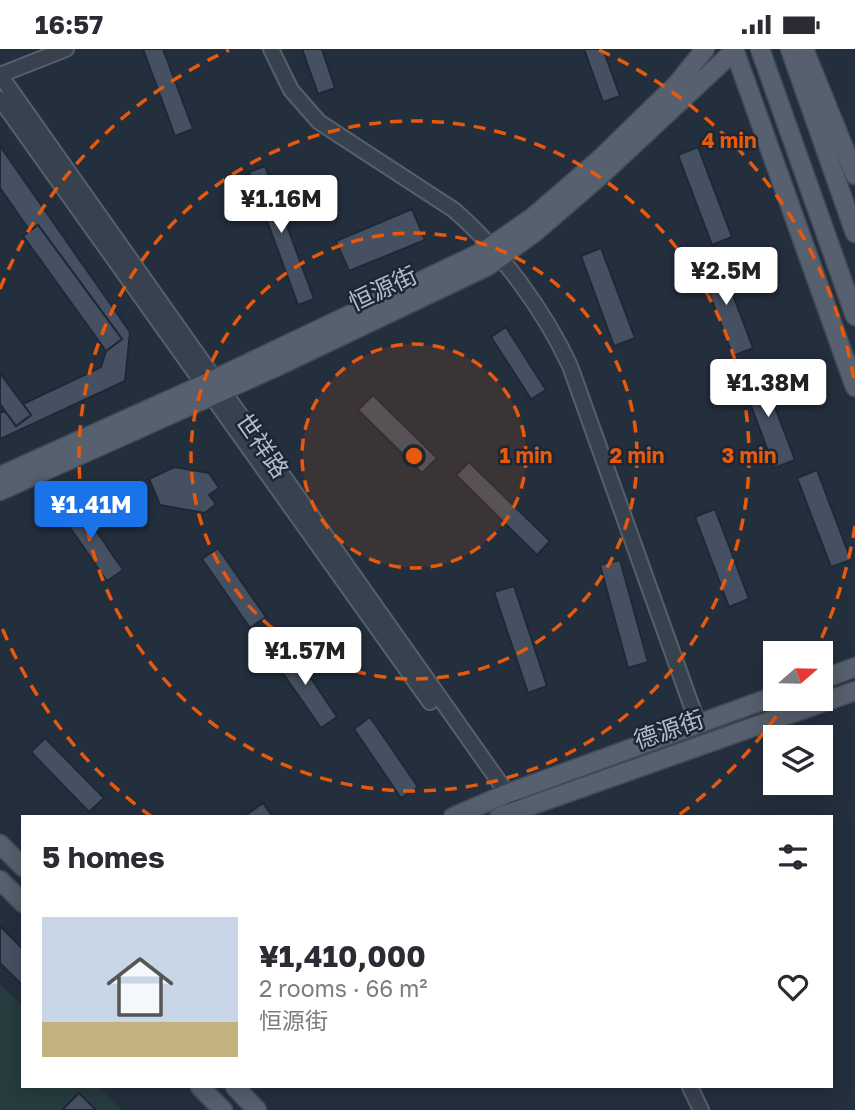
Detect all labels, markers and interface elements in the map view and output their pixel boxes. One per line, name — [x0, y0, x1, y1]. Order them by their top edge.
text: 16:57 — [35, 9, 103, 40]
text: 4 min — [701, 127, 757, 153]
pin: ¥1.16M — [224, 176, 338, 235]
text: ¥1.16M — [240, 184, 322, 212]
pin: ¥2.5M — [677, 247, 775, 307]
text: ¥2.5M — [690, 256, 762, 284]
street label: 恒源街 — [344, 259, 421, 316]
pin: ¥1.38M — [711, 359, 825, 419]
text: ¥1.38M — [726, 368, 810, 396]
street label: 世祥路 — [231, 407, 296, 483]
text: 1 min — [500, 442, 552, 468]
text: 2 min — [610, 442, 664, 468]
text: 3 min — [722, 442, 776, 468]
centre of rings — [402, 444, 426, 468]
pin: ¥1.41M — [34, 482, 148, 541]
text: ¥1.41M — [50, 490, 132, 518]
pin: ¥1.57M — [248, 627, 362, 687]
text: ¥1.57M — [264, 636, 346, 664]
north arrow — [763, 641, 833, 711]
map controls — [763, 641, 833, 795]
street label: 德源街 — [630, 703, 707, 754]
button: layers — [763, 725, 833, 795]
icon: filters — [774, 838, 812, 876]
text: 5 homes — [42, 839, 165, 875]
text: ¥1,410,000 — [259, 938, 426, 974]
icon: home — [98, 945, 182, 1029]
icon: heart — [774, 968, 812, 1006]
text: 2 rooms · 66 m² — [259, 974, 428, 1002]
text: 恒源街 — [259, 1006, 328, 1034]

